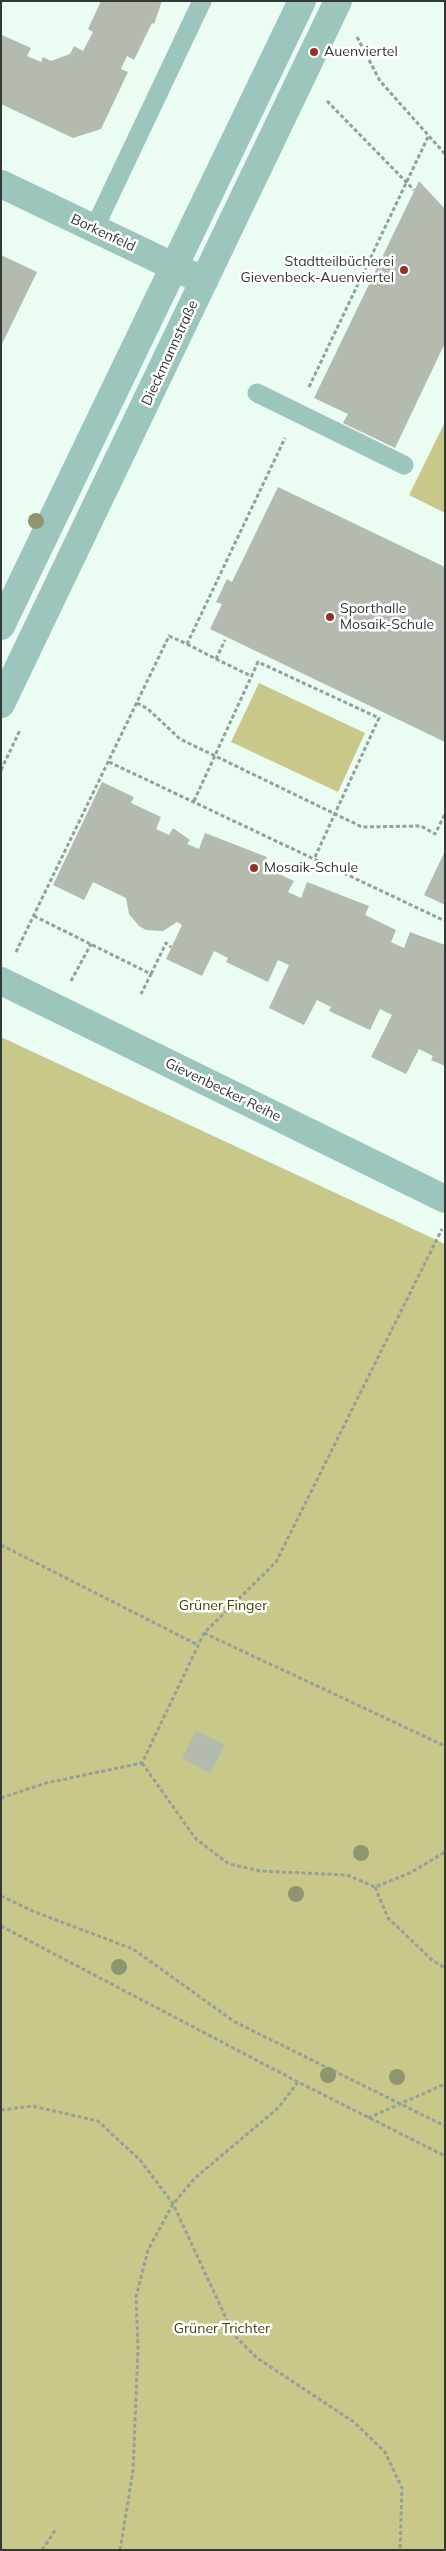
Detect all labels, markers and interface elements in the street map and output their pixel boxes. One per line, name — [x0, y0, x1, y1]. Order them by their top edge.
place label: Auenviertel — [324, 44, 398, 60]
marker: Auenviertel — [308, 46, 320, 58]
street label: Borkenfeld — [68, 211, 138, 255]
place label: Stadtteilbücherei Gievenbeck-Auenviertel — [241, 254, 394, 286]
marker: Stadtteilbücherei Gievenbeck-Auenviertel — [398, 264, 410, 276]
street label: Dieckmannstraße — [138, 298, 202, 408]
place label: Sporthalle Mosaik-Schule — [340, 601, 434, 634]
marker: Sporthalle Mosaik-Schule — [324, 611, 336, 623]
place label: Mosaik-Schule — [264, 860, 358, 876]
marker: Mosaik-Schule — [248, 862, 260, 874]
street label: Gievenbecker Reihe — [162, 1055, 284, 1125]
park label: Grüner Finger — [179, 1598, 267, 1614]
park label: Grüner Trichter — [174, 2321, 270, 2337]

